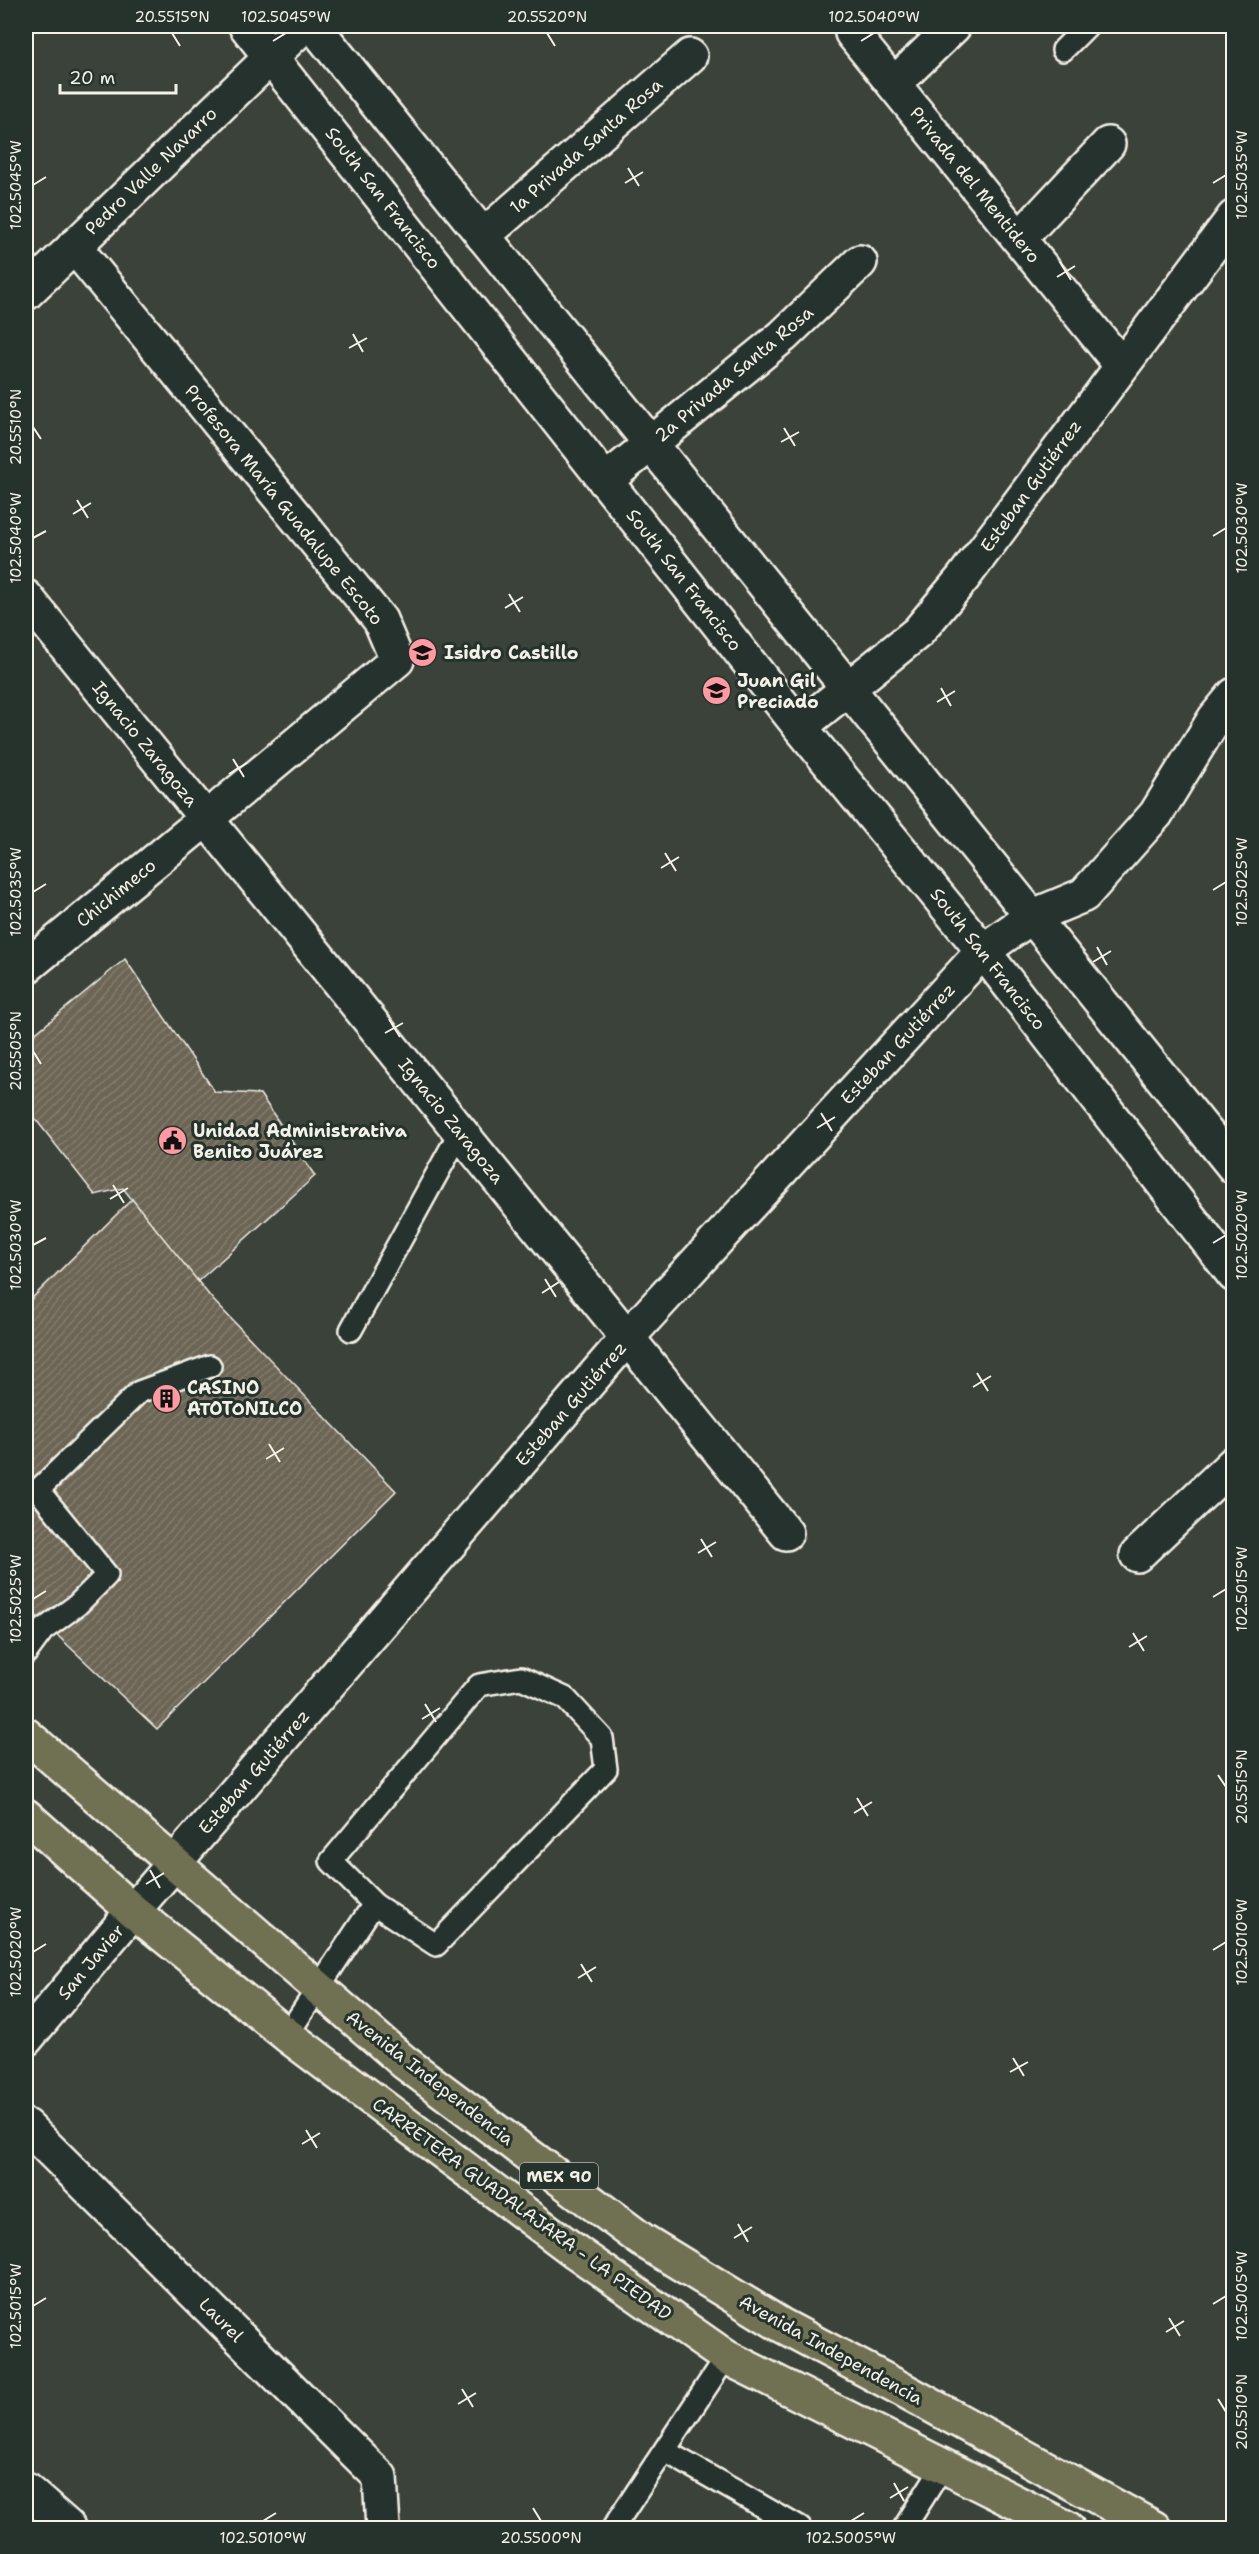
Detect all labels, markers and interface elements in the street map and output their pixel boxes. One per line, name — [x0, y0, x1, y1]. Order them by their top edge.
text: 20.5515°N — [134, 7, 210, 27]
text: 102.5045°W — [241, 7, 331, 27]
text: 20.5520°N — [507, 7, 587, 27]
text: 102.5040°W — [828, 7, 920, 27]
scale bar — [60, 57, 176, 95]
text: 20 m — [69, 66, 115, 90]
street label: 1a Privada Santa Rosa — [504, 73, 668, 219]
street label: Pedro Valle Navarro — [80, 102, 222, 240]
street label: Privada del Mentidero — [904, 102, 1046, 268]
street label: South San Francisco — [320, 122, 446, 274]
text: 102.5035°W — [1232, 130, 1252, 220]
text: 102.5045°W — [6, 140, 26, 230]
street label: 2a Privada Santa Rosa — [650, 300, 818, 448]
street label: Profesora María Guadalupe Escoto — [179, 380, 389, 630]
text: 20.5510°N — [6, 389, 26, 465]
street label: Esteban Gutiérrez — [975, 415, 1087, 557]
text: 102.5030°W — [1232, 482, 1252, 574]
text: 102.5040°W — [6, 492, 26, 584]
street label: South San Francisco — [621, 504, 747, 656]
school or university icon: Isidro Castillo — [407, 637, 439, 669]
place label: Isidro Castillo — [444, 641, 578, 665]
place label: Juan Gil Preciado — [737, 669, 819, 714]
school or university icon: Juan Gil Preciado — [700, 675, 732, 707]
street label: Ignacio Zaragoza — [87, 676, 203, 812]
text: 102.5025°W — [1232, 837, 1252, 927]
text: 102.5035°W — [6, 847, 26, 937]
street label: Chichimeco — [71, 853, 161, 933]
street label: South San Francisco — [925, 883, 1051, 1035]
street label: Esteban Gutiérrez — [835, 978, 961, 1110]
text: 20.5505°N — [6, 1011, 26, 1091]
street label: Ignacio Zaragoza — [393, 1053, 509, 1189]
place label: Unidad Administrativa Benito Juárez — [193, 1119, 408, 1164]
public building icon: Unidad Administrativa Benito Juárez — [156, 1125, 188, 1157]
text: 102.5020°W — [1232, 1190, 1252, 1280]
text: 102.5030°W — [6, 1199, 26, 1291]
street label: Esteban Gutiérrez — [510, 1337, 632, 1471]
place label: CASINO ATOTONILCO — [187, 1376, 302, 1421]
building icon: CASINO ATOTONILCO — [150, 1382, 182, 1414]
text: 102.5015°W — [1232, 1546, 1252, 1632]
text: 102.5025°W — [6, 1554, 26, 1644]
street label: Esteban Gutiérrez — [193, 1705, 315, 1839]
text: 20.5515°N — [1232, 1749, 1252, 1825]
text: 102.5010°W — [1232, 1898, 1252, 1986]
text: 102.5020°W — [6, 1907, 26, 1997]
street label: San Javier — [52, 1919, 130, 2005]
street label: Avenida Independencia — [341, 2005, 519, 2151]
street label: CARRETERA GUADALAJARA - LA PIEDAD — [368, 2092, 677, 2326]
road number: MEX 90 — [520, 2163, 598, 2189]
text: 102.5005°W — [1232, 2251, 1252, 2341]
text: 102.5015°W — [6, 2263, 26, 2349]
street label: Avenida Independencia — [735, 2289, 927, 2411]
street label: Laurel — [193, 2292, 249, 2348]
text: 20.5510°N — [1232, 2374, 1252, 2450]
text: 102.5010°W — [219, 2528, 307, 2548]
text: 20.5500°N — [500, 2528, 582, 2548]
text: 102.5005°W — [806, 2528, 896, 2548]

